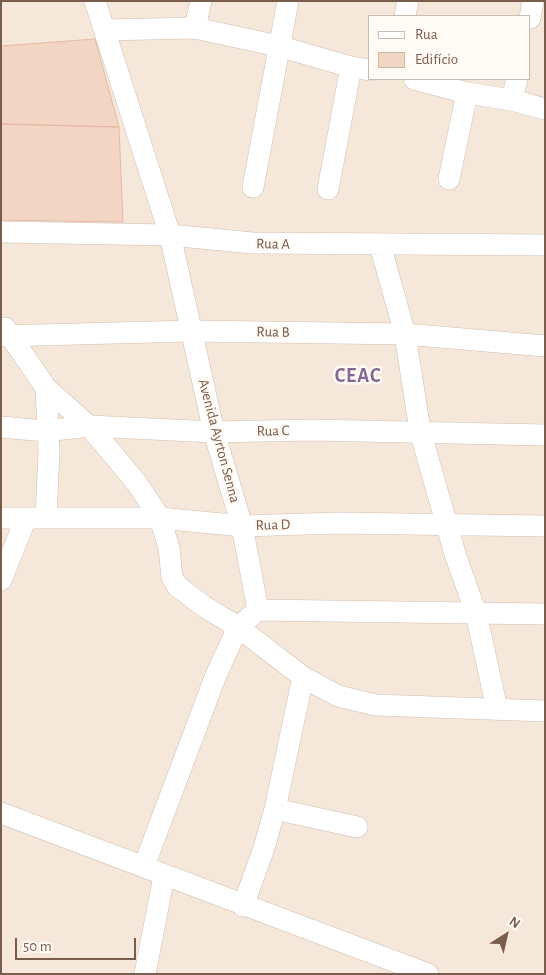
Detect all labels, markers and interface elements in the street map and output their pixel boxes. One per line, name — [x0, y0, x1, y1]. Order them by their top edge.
legend — [368, 15, 531, 80]
text: Rua — [415, 27, 438, 42]
text: Edifício — [415, 52, 458, 67]
street label: Rua A — [256, 235, 290, 253]
street label: Rua B — [256, 323, 290, 341]
district label: CEAC — [334, 364, 382, 388]
street label: Avenida Ayrton Senna — [194, 377, 244, 505]
street label: Rua C — [256, 422, 290, 440]
street label: Rua D — [255, 515, 291, 535]
north arrow — [481, 910, 531, 960]
text: N — [507, 914, 523, 931]
scale bar — [18, 928, 139, 960]
text: 50 m — [23, 939, 52, 954]

